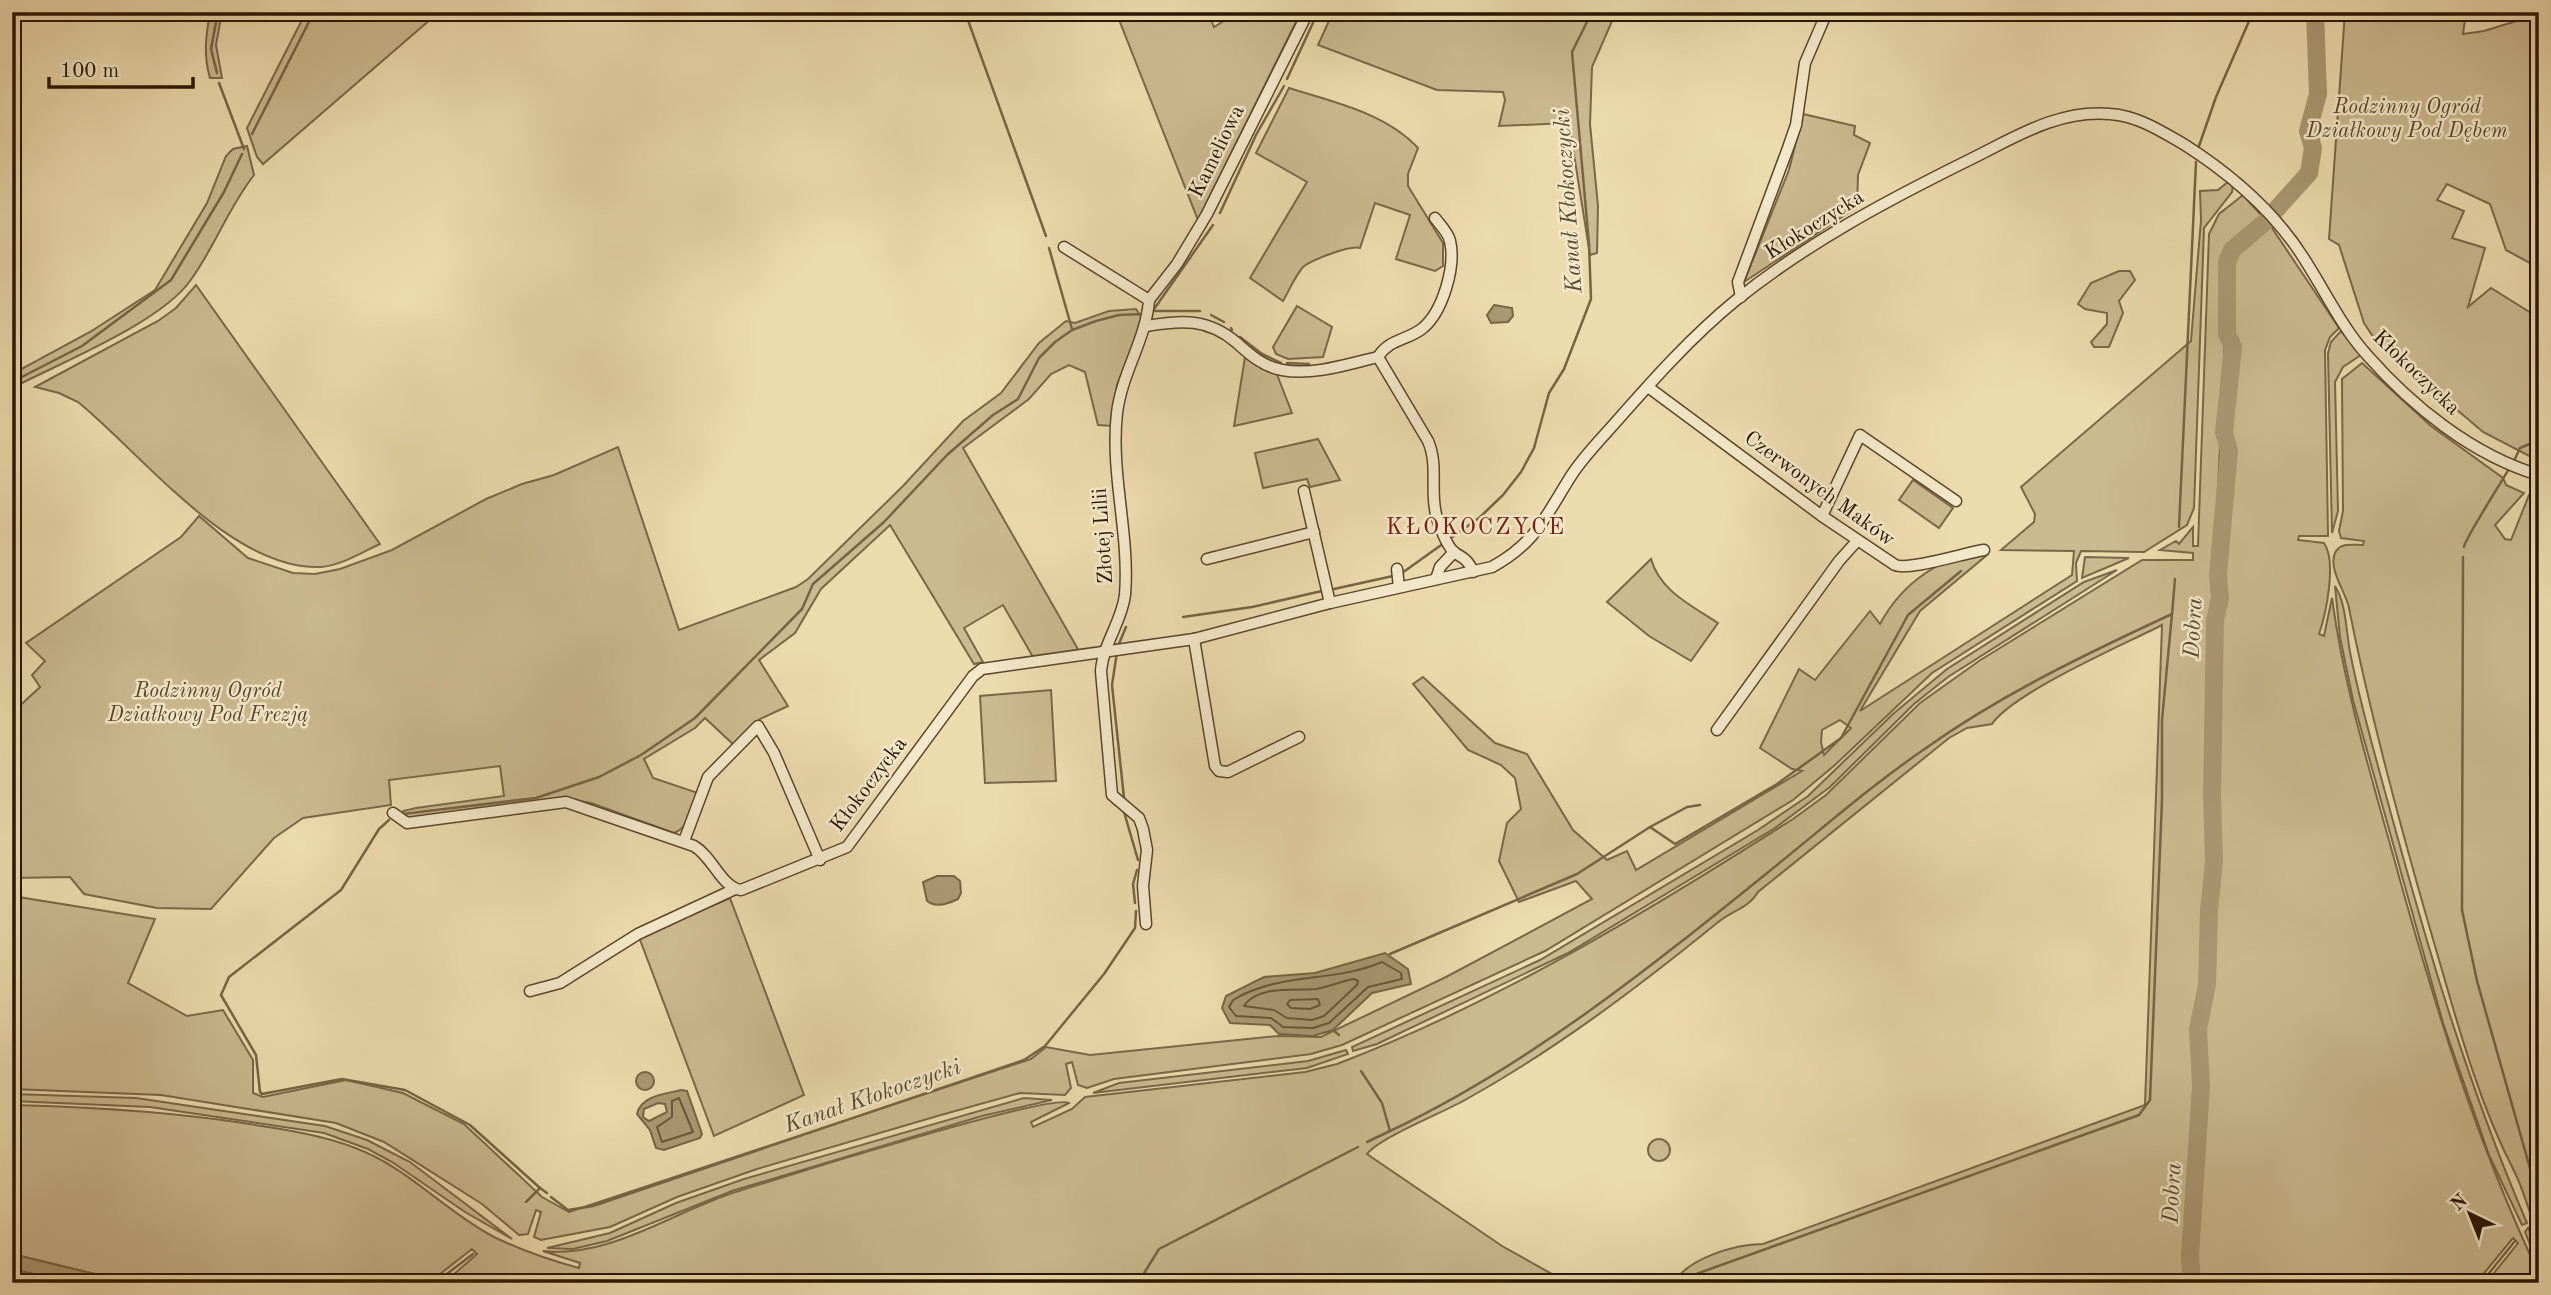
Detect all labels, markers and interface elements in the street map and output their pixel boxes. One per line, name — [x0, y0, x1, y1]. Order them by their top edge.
scale bar — [49, 46, 192, 90]
text: 100 m — [60, 61, 119, 82]
park label: Rodzinny Ogród Działkowy Pod Dębem — [2305, 97, 2508, 142]
street label: Kameliowa — [1186, 102, 1249, 201]
water label: Kanał Kłokoczycki — [1551, 107, 1587, 295]
street label: Kłokoczycka — [1762, 187, 1868, 264]
street label: Kłokoczycka — [2368, 326, 2464, 420]
street label: Czerwonych Maków — [1740, 428, 1898, 551]
street label: Złotej Lilii — [1090, 487, 1117, 585]
district label: KŁOKOCZYCE — [1386, 516, 1566, 539]
water label: Dobra — [2180, 597, 2207, 660]
park label: Rodzinny Ogród Działkowy Pod Frezją — [107, 681, 308, 726]
street label: Kłokoczycka — [827, 734, 911, 836]
water label: Kanał Kłokoczycki — [780, 1055, 964, 1139]
water label: Dobra — [2159, 1162, 2186, 1225]
north arrow — [2436, 1180, 2506, 1250]
text: N — [2448, 1191, 2472, 1215]

